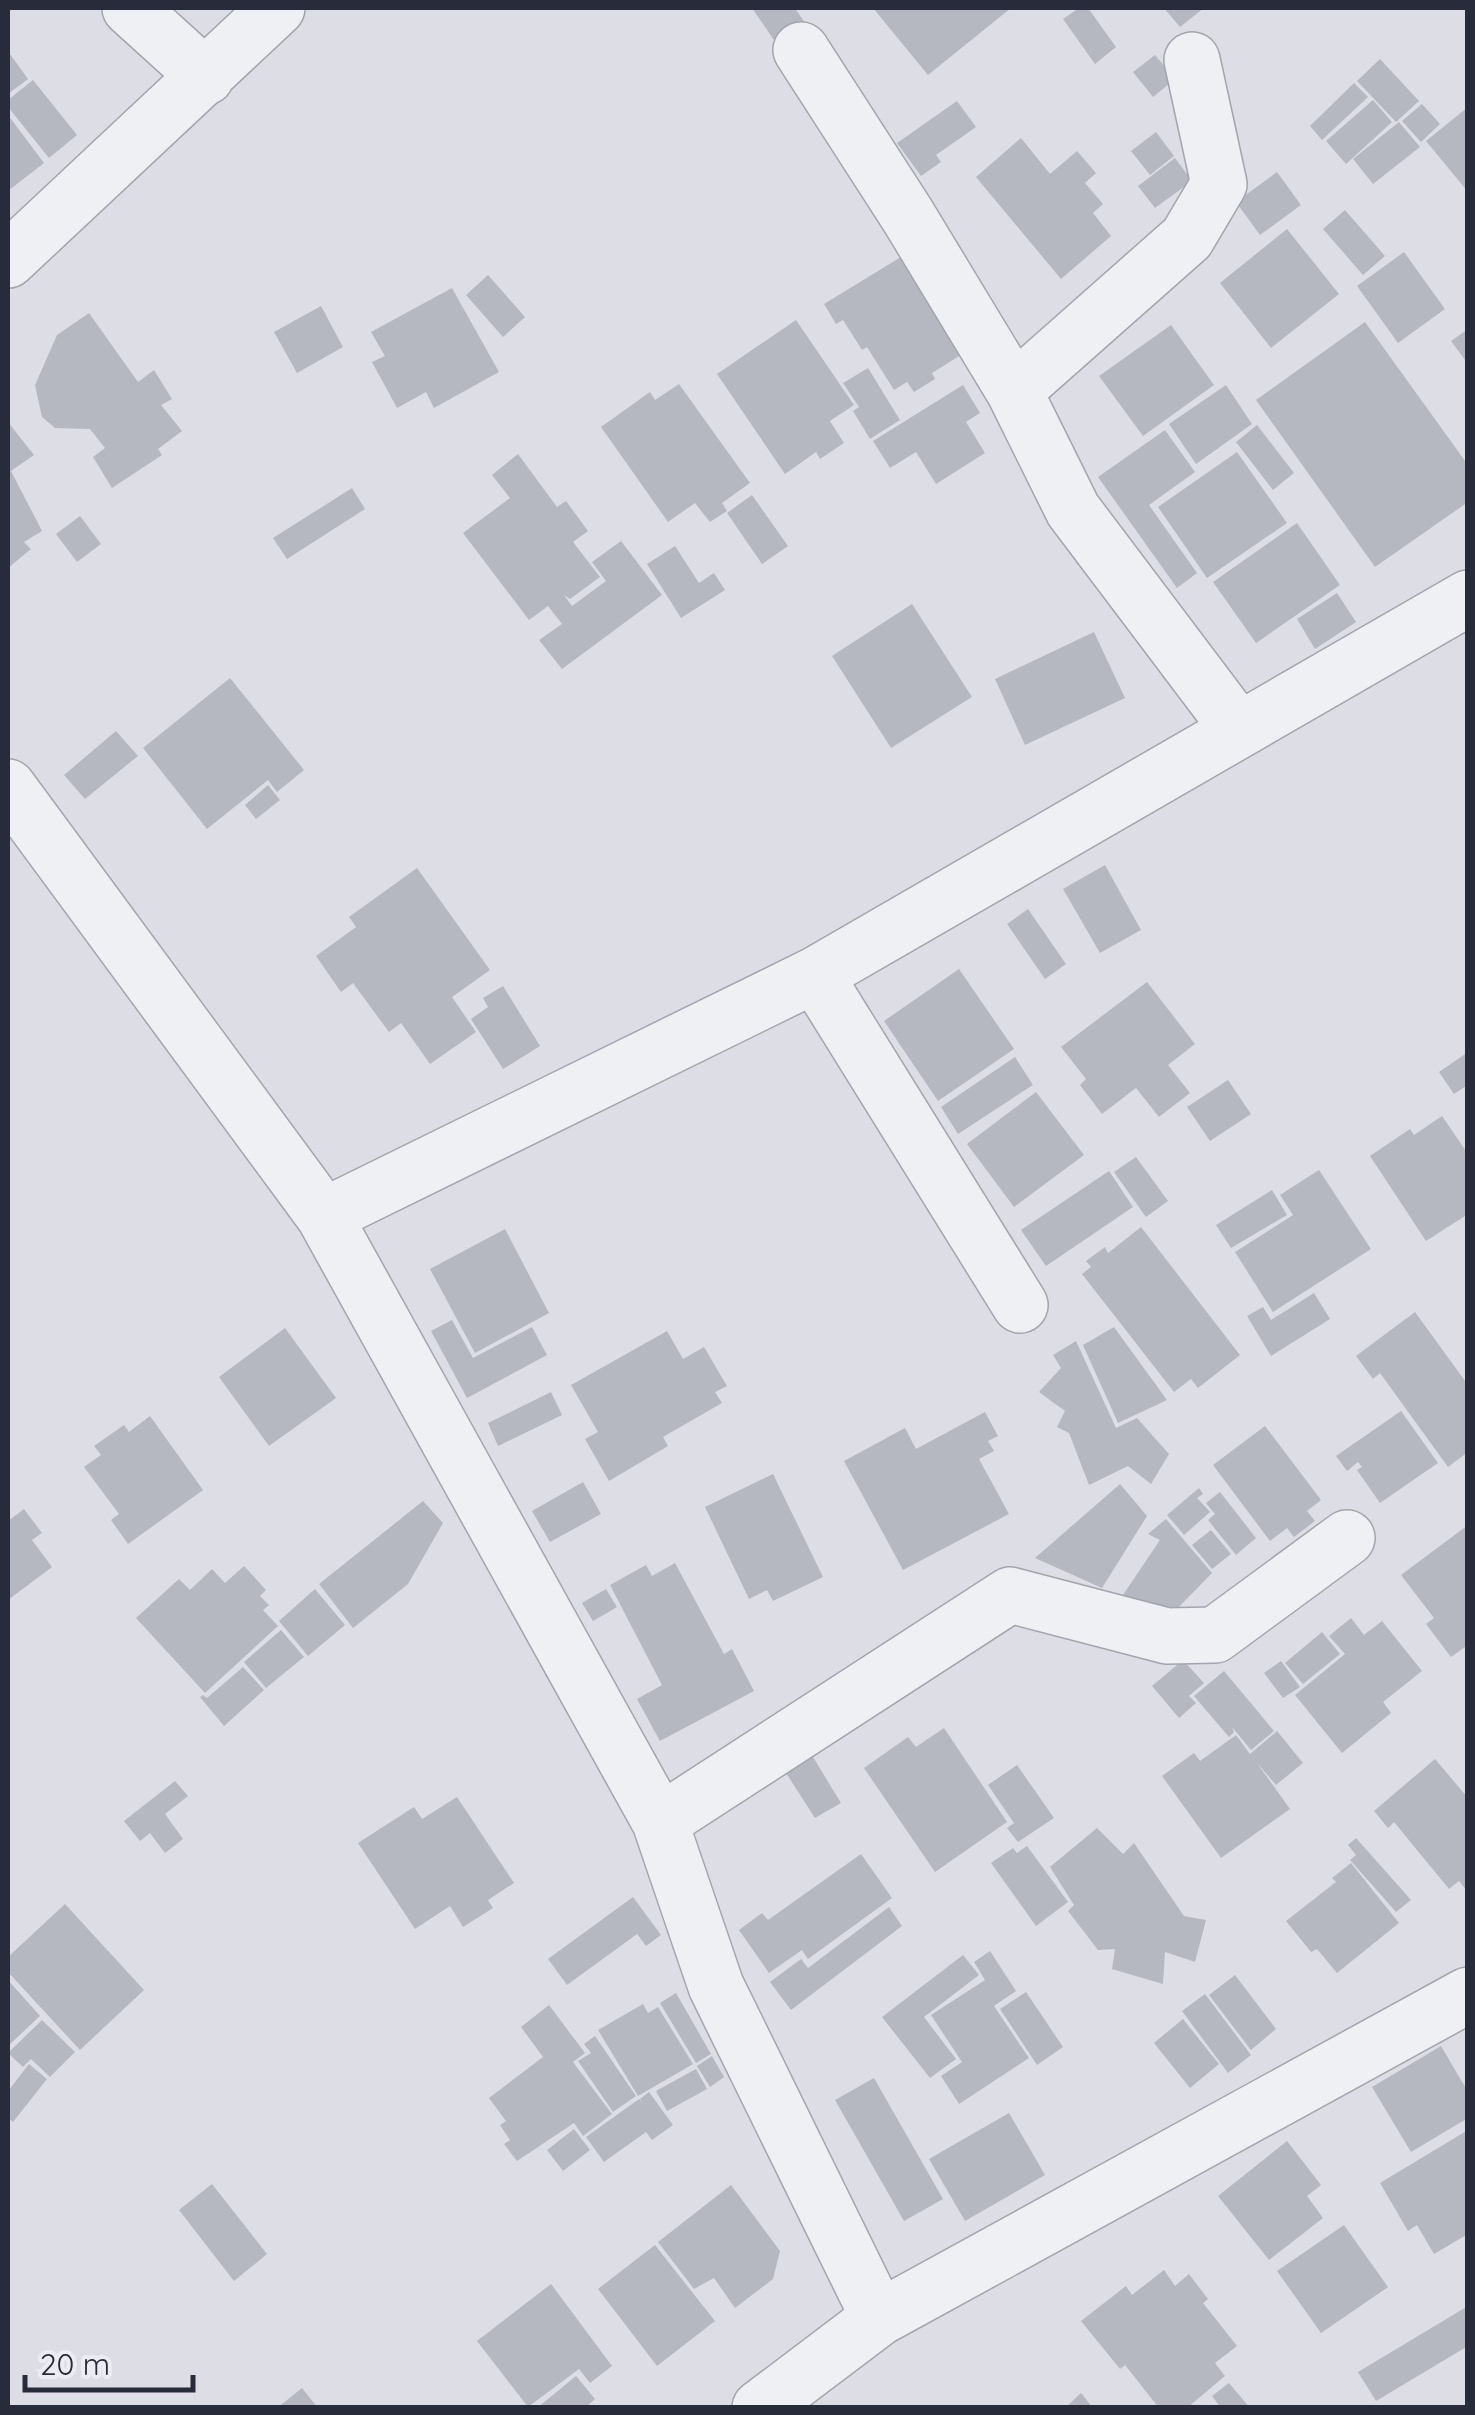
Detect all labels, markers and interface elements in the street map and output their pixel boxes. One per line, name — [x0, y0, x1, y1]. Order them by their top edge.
scale bar — [25, 2330, 192, 2392]
text: 20 m — [40, 2345, 110, 2383]

